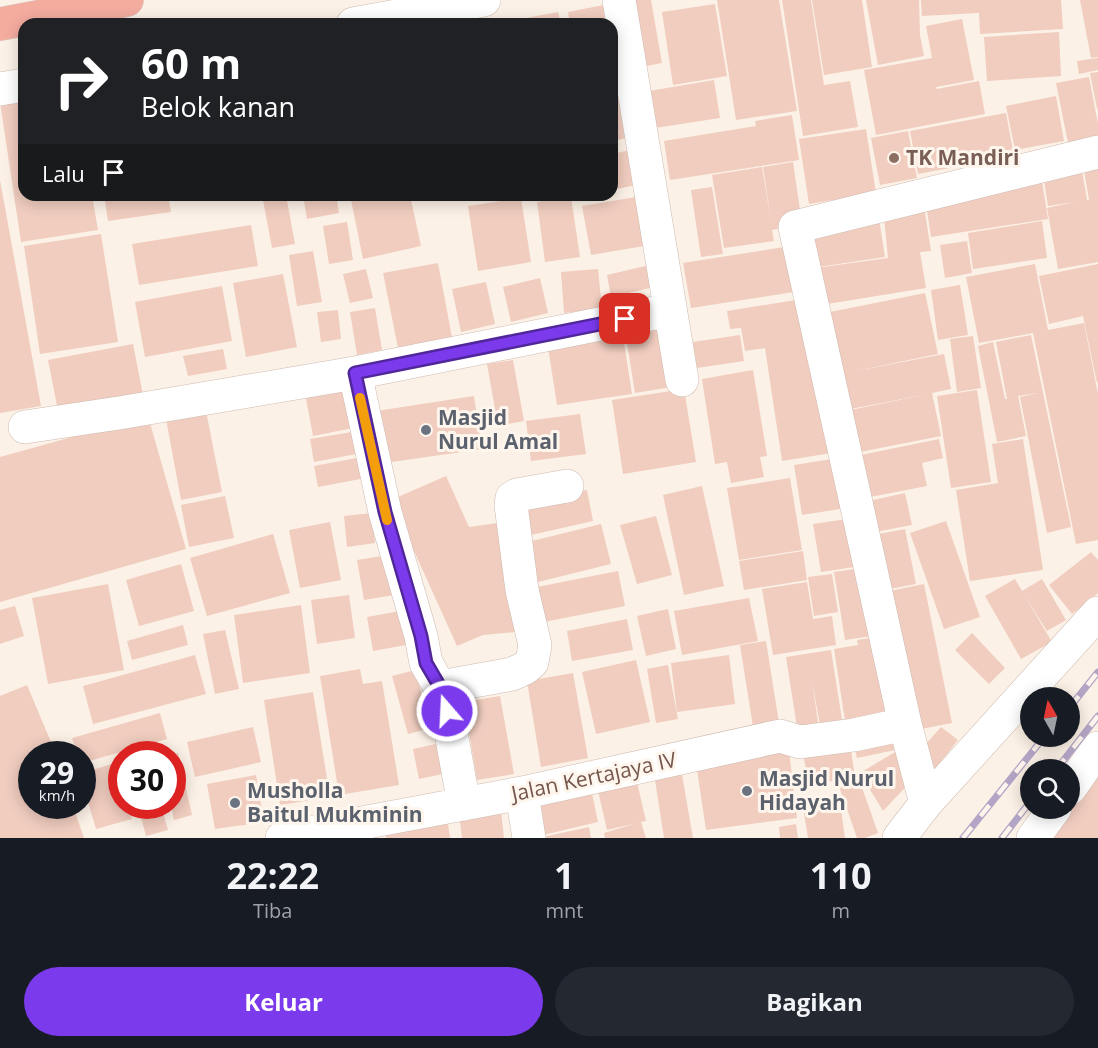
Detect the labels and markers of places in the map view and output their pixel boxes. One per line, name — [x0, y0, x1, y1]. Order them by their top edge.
place label: TK Mandiri — [906, 143, 1020, 171]
marker: TK Mandiri — [887, 151, 901, 165]
pin — [599, 293, 650, 344]
place label: Masjid Nurul Amal — [438, 403, 558, 455]
marker: Masjid Nurul Amal — [419, 423, 433, 437]
place label: Masjid Nurul Hidayah — [759, 764, 894, 816]
place label: Musholla Baitul Mukminin — [247, 776, 423, 828]
marker: Masjid Nurul Hidayah — [740, 784, 754, 798]
marker: Musholla Baitul Mukminin — [228, 796, 242, 810]

